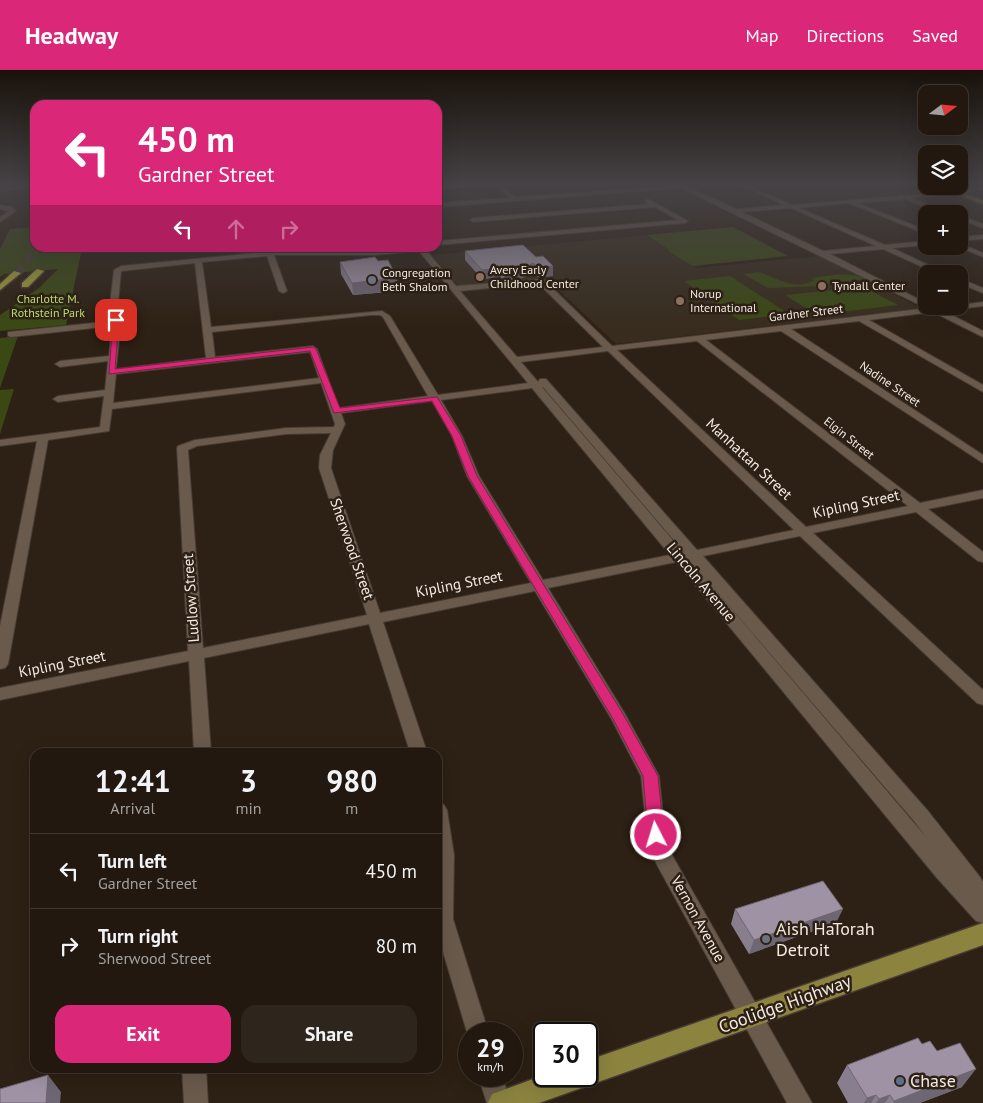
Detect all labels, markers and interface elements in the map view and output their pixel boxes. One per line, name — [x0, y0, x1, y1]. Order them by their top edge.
text: Headway — [25, 20, 118, 51]
text: Map — [746, 24, 778, 47]
text: Directions — [806, 24, 884, 47]
text: Saved — [912, 24, 958, 47]
north arrow — [918, 85, 968, 135]
map controls — [918, 85, 968, 315]
text: 450 m — [138, 116, 235, 162]
icon: left — [55, 120, 120, 185]
button: layers — [918, 145, 968, 195]
text: Gardner Street — [138, 160, 274, 188]
button: + — [918, 205, 968, 255]
icon: left — [169, 215, 197, 243]
icon: ahead — [222, 215, 250, 243]
icon: right — [275, 215, 303, 243]
place label: Avery Early Childhood Center — [490, 262, 579, 291]
place label: Congregation Beth Shalom — [382, 265, 451, 294]
button: − — [918, 265, 968, 315]
marker: Avery Early Childhood Center — [474, 271, 486, 283]
marker: Congregation Beth Shalom — [366, 274, 378, 286]
place label: Tyndall Center — [832, 278, 905, 293]
marker: Tyndall Center — [816, 280, 828, 292]
place label: Norup International — [690, 286, 757, 315]
park label: Charlotte M. Rothstein Park — [11, 291, 85, 320]
marker: Norup International — [674, 295, 686, 307]
pin — [95, 299, 137, 341]
street label: Gardner Street — [768, 301, 844, 324]
icon: arrive — [102, 306, 130, 334]
street label: Nadine Street — [857, 358, 924, 409]
street label: Elgin Street — [821, 413, 878, 462]
street label: Manhattan Street — [702, 414, 797, 504]
street label: Kipling Street — [811, 485, 901, 522]
street label: Sherwood Street — [326, 496, 379, 602]
street label: Lincoln Avenue — [663, 538, 740, 625]
street label: Ludlow Street — [178, 553, 203, 643]
street label: Kipling Street — [414, 566, 504, 601]
street label: Kipling Street — [17, 646, 107, 681]
text: 12:41 — [95, 761, 171, 800]
text: 3 — [240, 761, 257, 800]
text: 980 — [326, 761, 377, 800]
text: Arrival — [110, 798, 155, 818]
text: min — [236, 798, 262, 818]
text: m — [345, 798, 358, 818]
position arrow — [629, 808, 681, 860]
text: Turn left — [98, 849, 167, 873]
icon: left — [55, 857, 83, 885]
text: 450 m — [365, 859, 417, 883]
street label: Vernon Avenue — [667, 872, 730, 965]
text: Gardner Street — [98, 873, 197, 893]
place label: Aish HaTorah Detroit — [776, 917, 875, 961]
text: Turn right — [98, 924, 178, 948]
icon: right — [55, 932, 83, 960]
marker: Aish HaTorah Detroit — [760, 933, 772, 945]
text: 80 m — [376, 934, 417, 958]
text: Sherwood Street — [98, 948, 211, 968]
street label: Coolidge Highway — [715, 969, 855, 1038]
button: Exit — [55, 1005, 231, 1063]
button: Share — [241, 1005, 417, 1063]
speed limit sign: 30 — [533, 1022, 598, 1087]
text: 29 — [476, 1032, 505, 1064]
text: km/h — [477, 1059, 504, 1074]
place label: Chase — [910, 1069, 956, 1092]
marker: Chase — [894, 1075, 906, 1087]

